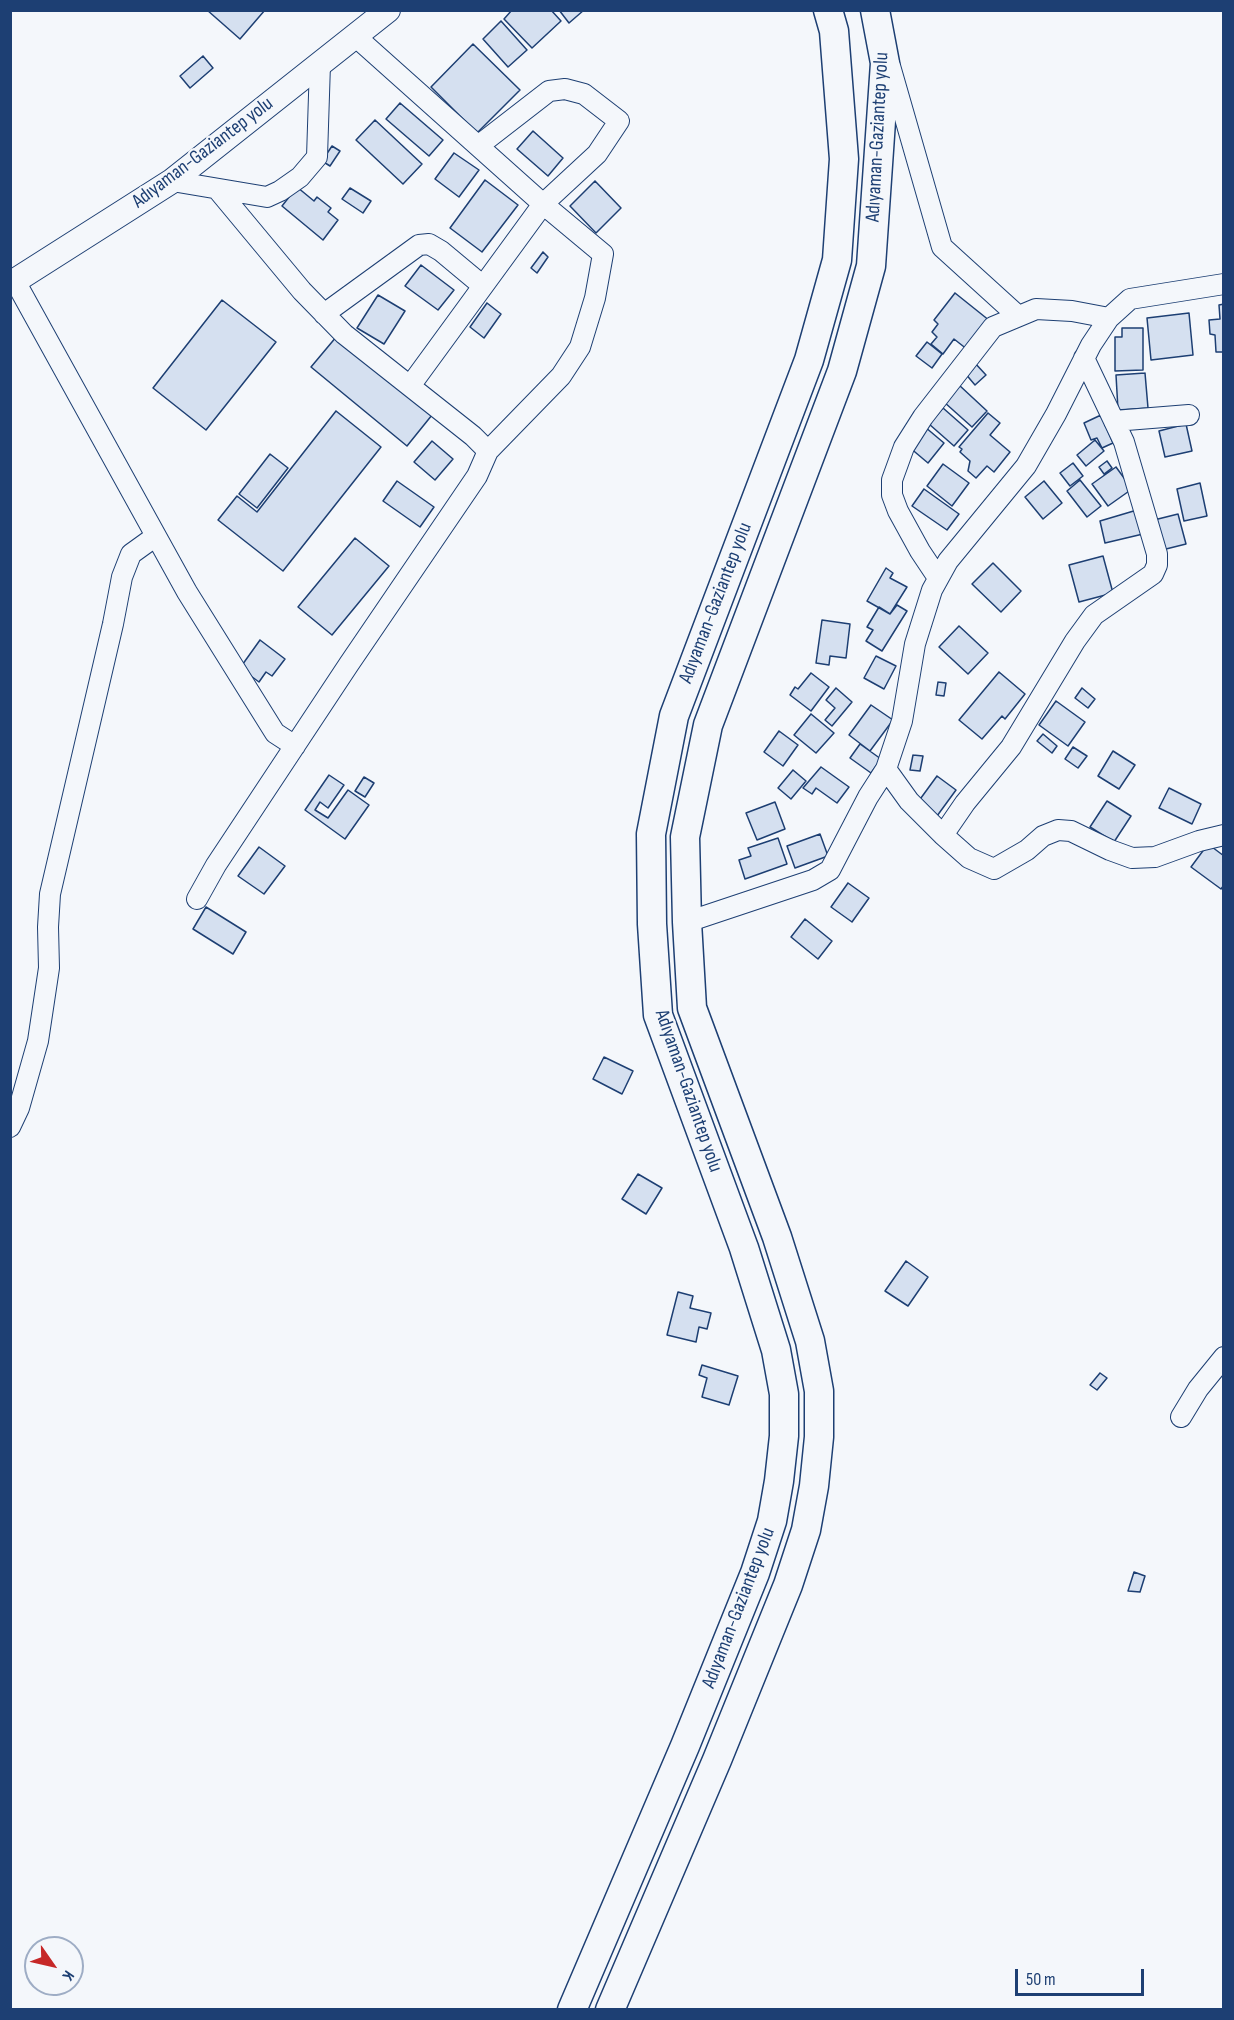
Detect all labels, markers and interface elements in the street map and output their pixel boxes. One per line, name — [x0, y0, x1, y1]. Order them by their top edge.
street label: Adıyaman-Gaziantep yolu — [862, 51, 894, 223]
street label: Adıyaman-Gaziantep yolu — [128, 92, 278, 214]
street label: Adıyaman-Gaziantep yolu — [674, 519, 758, 687]
street label: Adıyaman-Gaziantep yolu — [649, 1007, 727, 1175]
street label: Adıyaman-Gaziantep yolu — [697, 1524, 781, 1692]
north arrow — [24, 1936, 84, 1996]
scale bar — [1018, 1957, 1147, 1995]
text: K — [58, 1967, 78, 1984]
text: 50 m — [1026, 1969, 1056, 1990]

